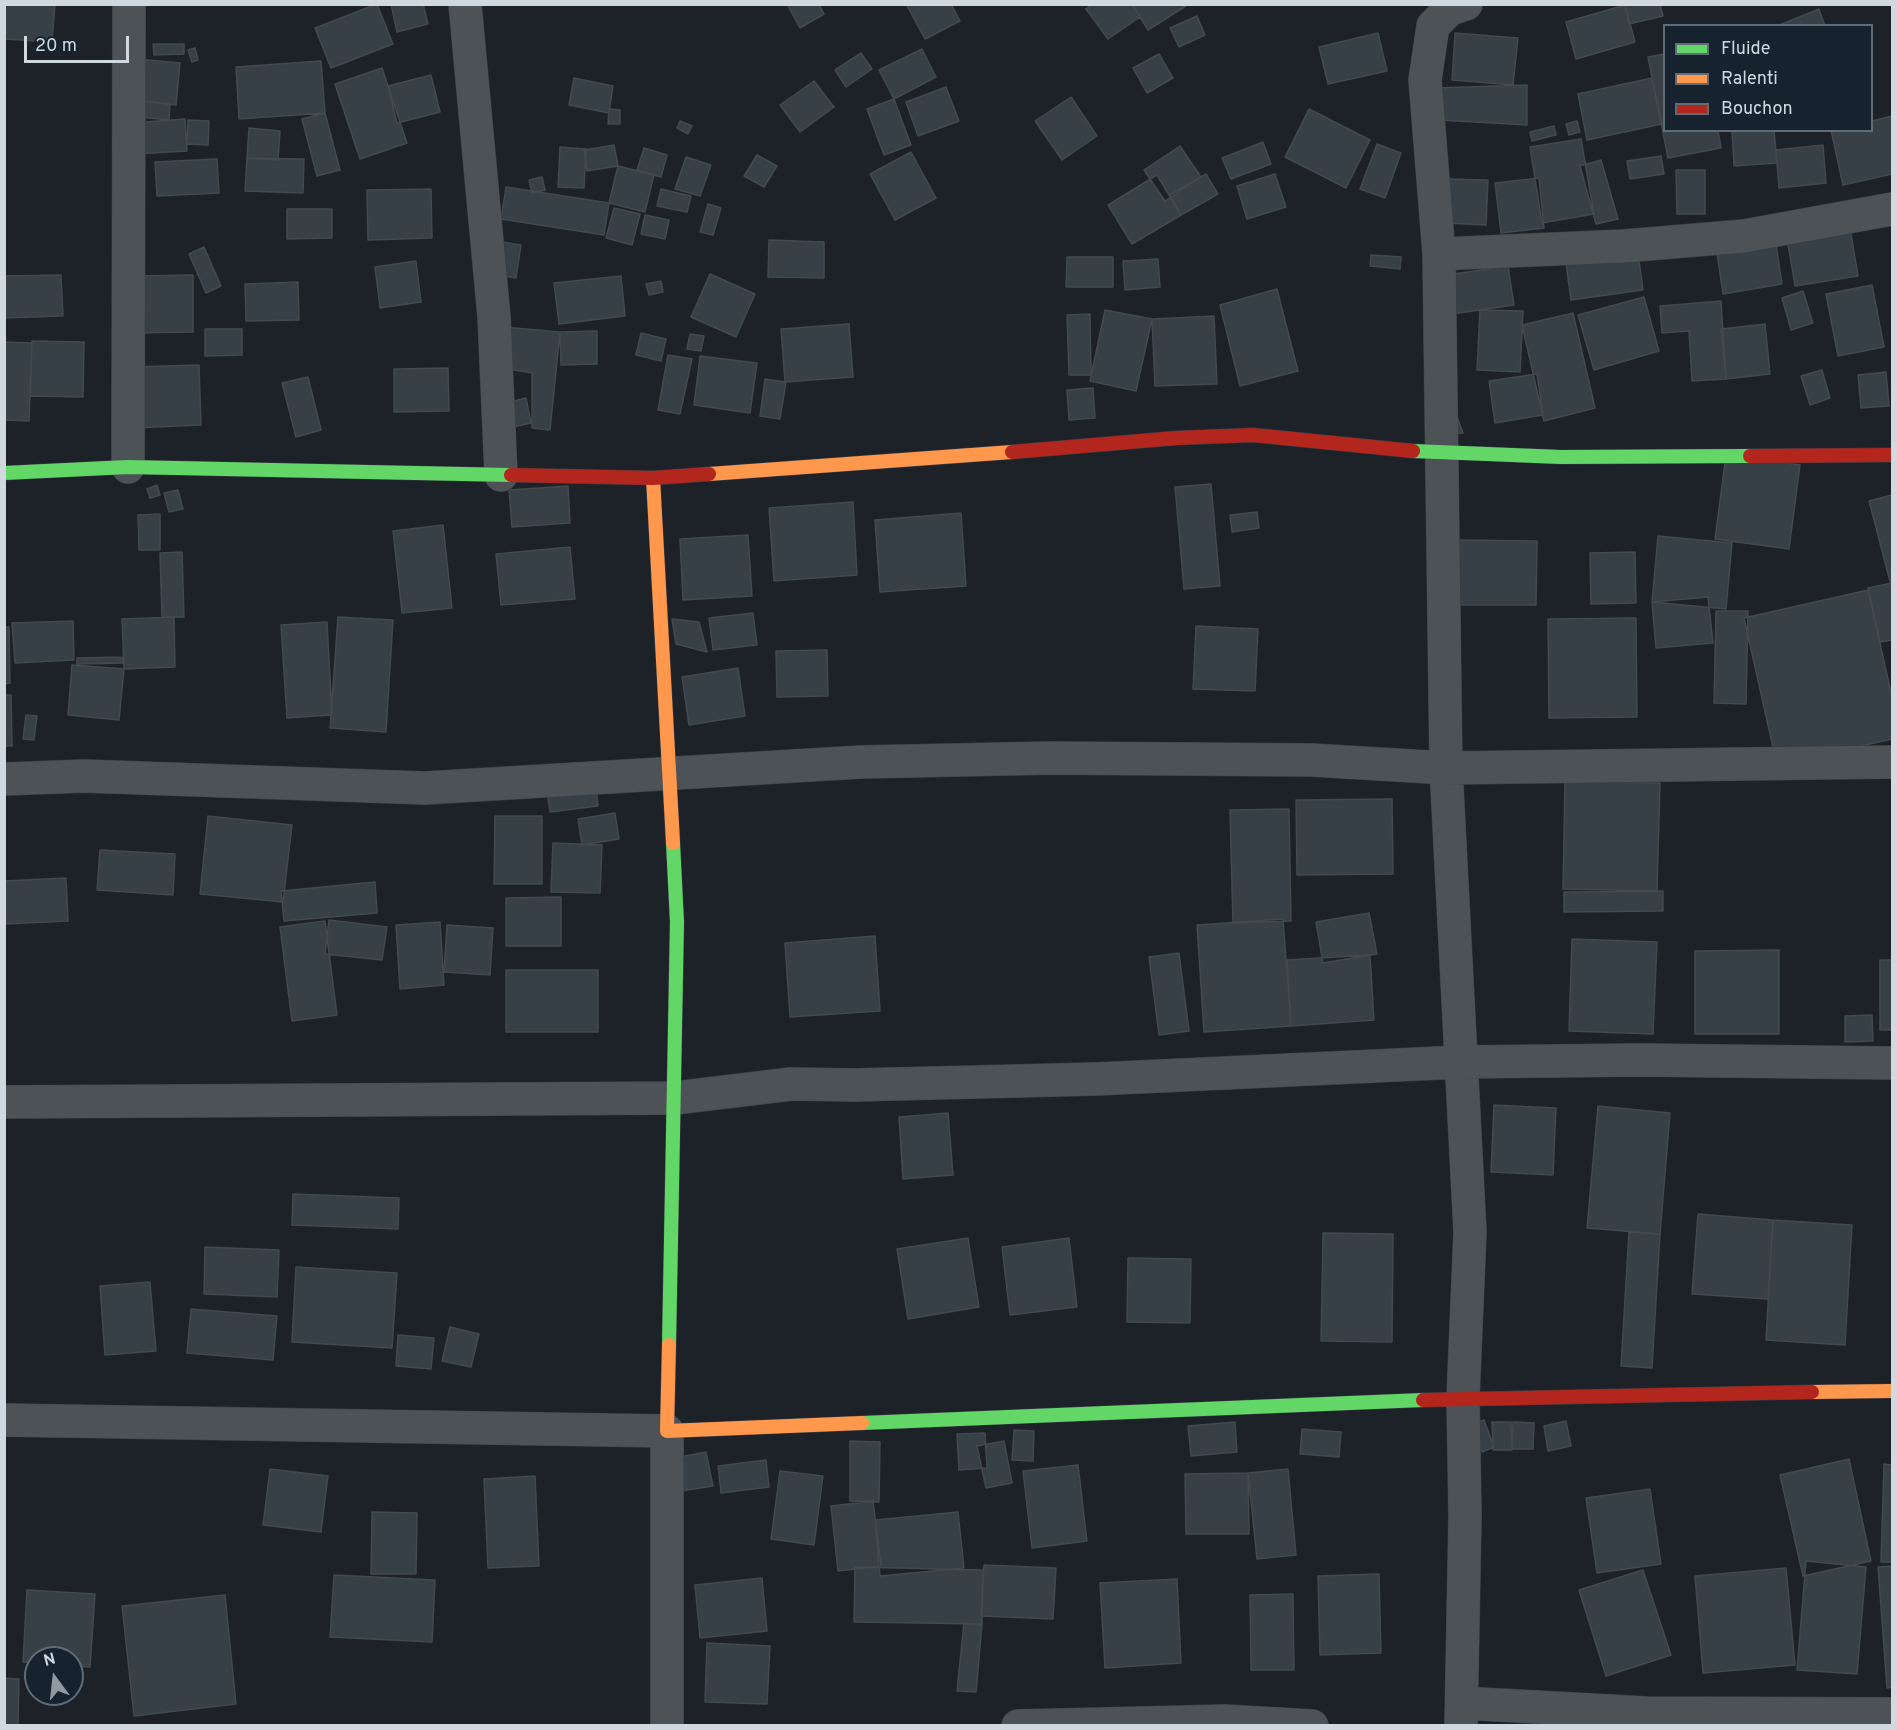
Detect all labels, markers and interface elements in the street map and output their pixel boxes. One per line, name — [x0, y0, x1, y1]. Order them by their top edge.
scale bar — [27, 24, 132, 62]
legend — [1663, 24, 1873, 132]
text: 20 m — [35, 35, 77, 58]
text: Fluide — [1721, 38, 1770, 61]
text: Ralenti — [1721, 68, 1778, 91]
text: Bouchon — [1721, 98, 1793, 121]
north arrow — [24, 1646, 84, 1706]
text: N — [42, 1649, 58, 1672]

